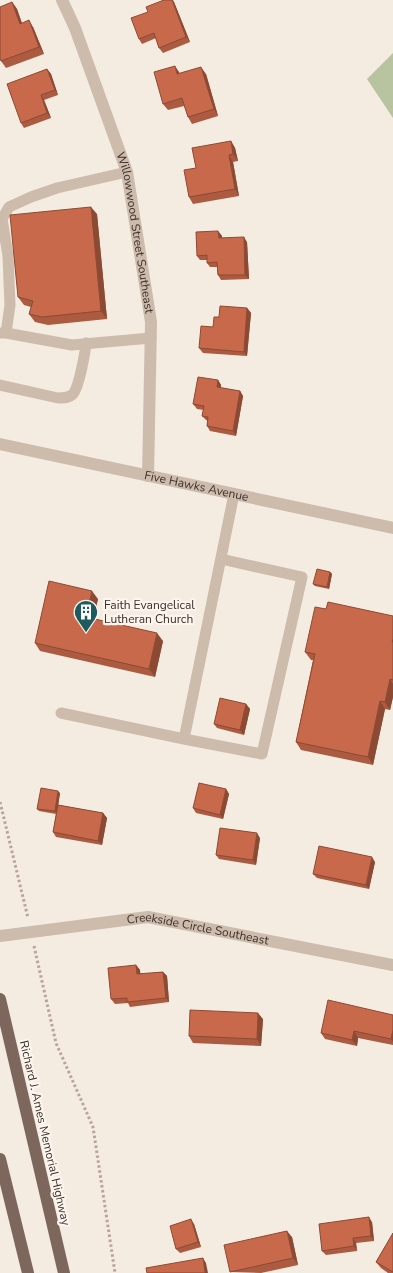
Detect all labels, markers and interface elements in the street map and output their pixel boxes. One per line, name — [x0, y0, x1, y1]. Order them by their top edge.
street label: Willowwood Street Southeast — [112, 150, 158, 315]
street label: Five Hawks Avenue — [143, 467, 250, 505]
place label: Faith Evangelical Lutheran Church — [104, 597, 195, 627]
building icon: Faith Evangelical Lutheran Church — [73, 599, 99, 633]
street label: Creekside Circle Southeast — [126, 909, 271, 949]
street label: Richard J. Ames Memorial Highway — [16, 1039, 74, 1228]

